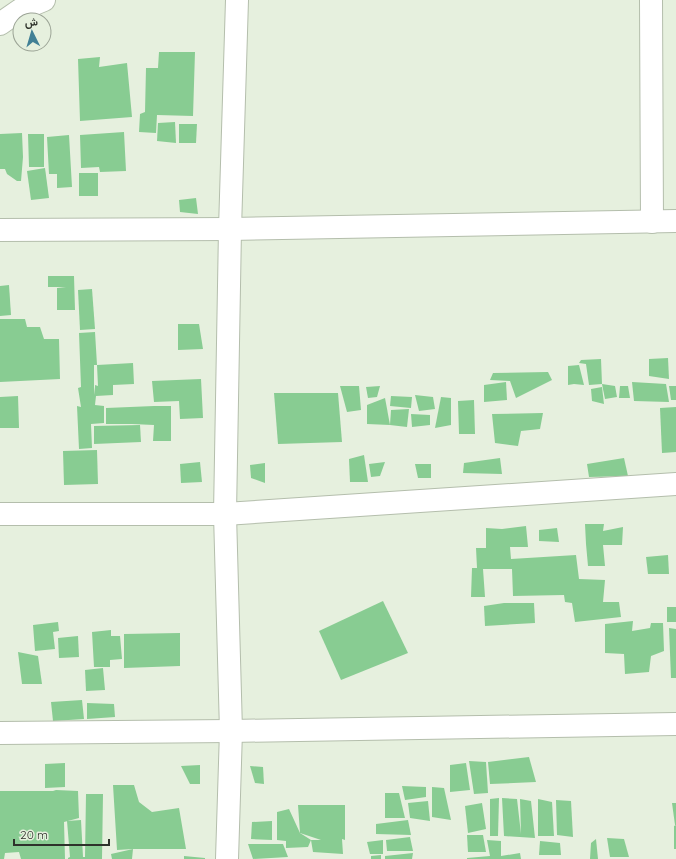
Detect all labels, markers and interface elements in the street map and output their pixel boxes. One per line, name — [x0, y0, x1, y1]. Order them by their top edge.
north arrow — [12, 12, 52, 52]
text: ش — [24, 14, 38, 30]
scale bar — [14, 821, 109, 847]
text: 20 m — [20, 827, 48, 842]

